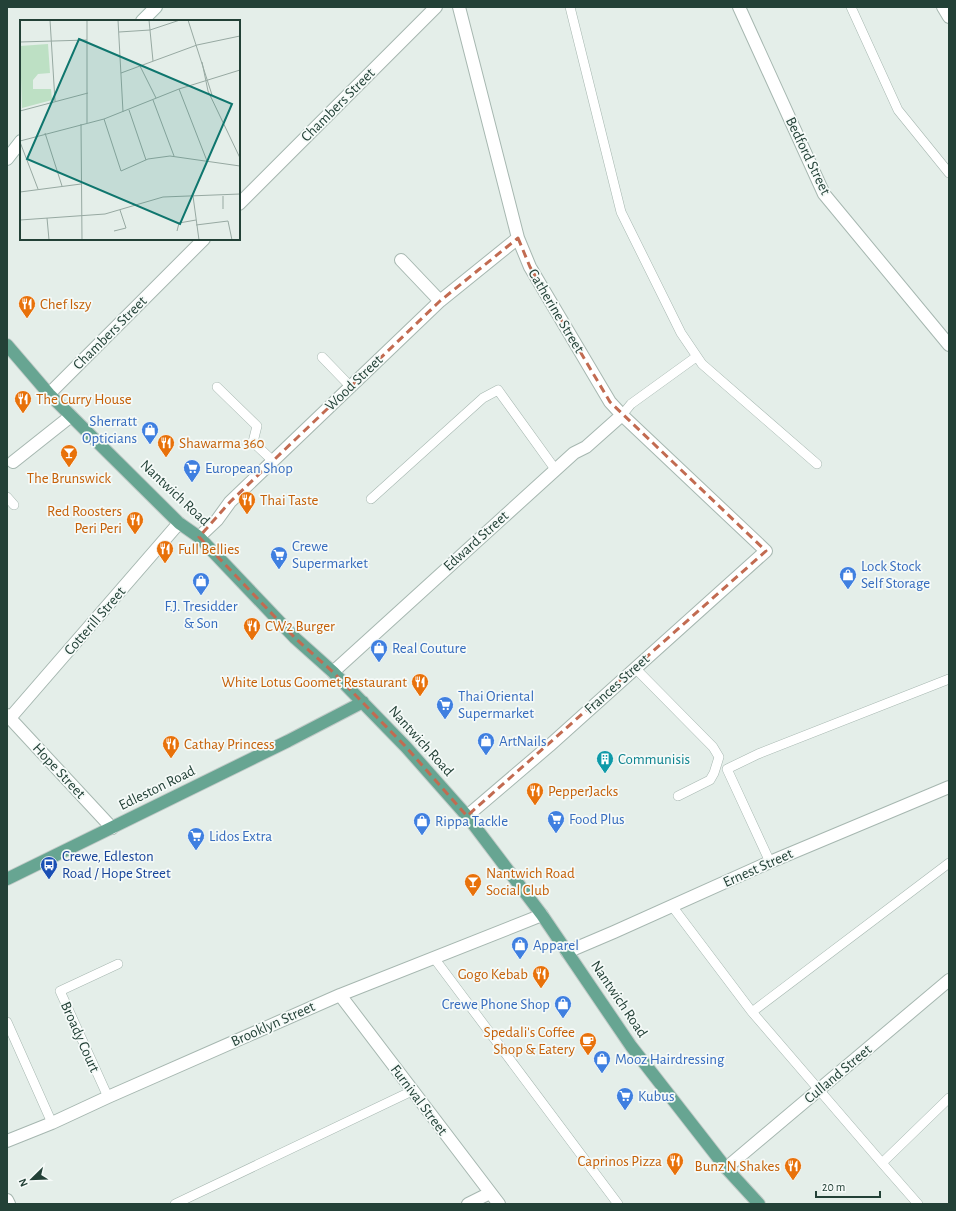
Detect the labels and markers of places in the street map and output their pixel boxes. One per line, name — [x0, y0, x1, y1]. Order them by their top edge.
restaurant icon: Chef Iszy — [17, 294, 37, 319]
place label: Chef Iszy — [40, 297, 92, 312]
restaurant icon: The Curry House — [13, 389, 33, 414]
place label: The Curry House — [36, 392, 132, 407]
place label: Sherratt Opticians — [82, 414, 137, 446]
shop icon: Sherratt Opticians — [140, 420, 160, 445]
restaurant icon: Shawarma 360 — [156, 433, 176, 458]
place label: Shawarma 360 — [179, 436, 265, 451]
bar icon: The Brunswick — [59, 443, 79, 468]
supermarket icon: European Shop — [182, 458, 202, 483]
place label: European Shop — [205, 461, 293, 476]
place label: The Brunswick — [27, 471, 111, 486]
restaurant icon: Thai Taste — [237, 490, 257, 515]
place label: Thai Taste — [260, 493, 318, 508]
place label: Red Roosters Peri Peri — [47, 504, 122, 536]
restaurant icon: Red Roosters Peri Peri — [125, 510, 145, 535]
restaurant icon: Full Bellies — [155, 539, 175, 564]
place label: Crewe Supermarket — [292, 539, 368, 571]
place label: Full Bellies — [178, 542, 240, 557]
supermarket icon: Crewe Supermarket — [269, 545, 289, 570]
place label: Lock Stock Self Storage — [861, 559, 930, 591]
shop icon: Lock Stock Self Storage — [838, 565, 858, 590]
shop icon: F.J. Tresidder & Son — [191, 571, 211, 596]
place label: F.J. Tresidder & Son — [164, 599, 238, 631]
restaurant icon: CW2 Burger — [242, 616, 262, 641]
place label: CW2 Burger — [265, 619, 335, 634]
shop icon: Real Couture — [369, 638, 389, 663]
place label: Real Couture — [392, 641, 466, 656]
restaurant icon: White Lotus Goomet Restaurant — [410, 672, 430, 697]
place label: White Lotus Goomet Restaurant — [222, 675, 407, 690]
place label: Thai Oriental Supermarket — [458, 689, 534, 721]
supermarket icon: Thai Oriental Supermarket — [435, 695, 455, 720]
shop icon: ArtNails — [476, 731, 496, 756]
restaurant icon: Cathay Princess — [161, 734, 181, 759]
place label: ArtNails — [499, 734, 547, 749]
place label: Cathay Princess — [184, 737, 275, 752]
building icon: Communisis — [595, 749, 615, 774]
place label: Communisis — [618, 752, 690, 767]
restaurant icon: PepperJacks — [525, 781, 545, 806]
place label: PepperJacks — [548, 784, 618, 799]
supermarket icon: Food Plus — [546, 809, 566, 834]
shop icon: Rippa Tackle — [412, 811, 432, 836]
place label: Food Plus — [569, 812, 625, 827]
place label: Rippa Tackle — [435, 814, 508, 829]
supermarket icon: Lidos Extra — [186, 826, 206, 851]
place label: Lidos Extra — [209, 829, 272, 844]
place label: Crewe, Edleston Road / Hope Street — [62, 849, 171, 881]
bus stop icon: Crewe, Edleston Road / Hope Street — [39, 855, 59, 880]
place label: Nantwich Road Social Club — [486, 866, 575, 898]
bar icon: Nantwich Road Social Club — [463, 872, 483, 897]
shop icon: Apparel — [510, 935, 530, 960]
place label: Apparel — [533, 938, 579, 953]
restaurant icon: Gogo Kebab — [531, 964, 551, 989]
place label: Gogo Kebab — [458, 967, 528, 982]
shop icon: Crewe Phone Shop — [553, 994, 573, 1019]
place label: Crewe Phone Shop — [442, 997, 550, 1012]
place label: Spedali's Coffee Shop & Eatery — [484, 1025, 576, 1057]
cafe icon: Spedali's Coffee Shop & Eatery — [578, 1031, 598, 1056]
shop icon: Mooz Hairdressing — [592, 1049, 612, 1074]
place label: Mooz Hairdressing — [615, 1052, 725, 1067]
supermarket icon: Kubus — [615, 1086, 635, 1111]
place label: Kubus — [638, 1089, 675, 1104]
restaurant icon: Caprinos Pizza — [665, 1151, 685, 1176]
place label: Caprinos Pizza — [577, 1154, 662, 1169]
restaurant icon: Bunz N Shakes — [783, 1156, 803, 1181]
place label: Bunz N Shakes — [695, 1159, 780, 1174]

